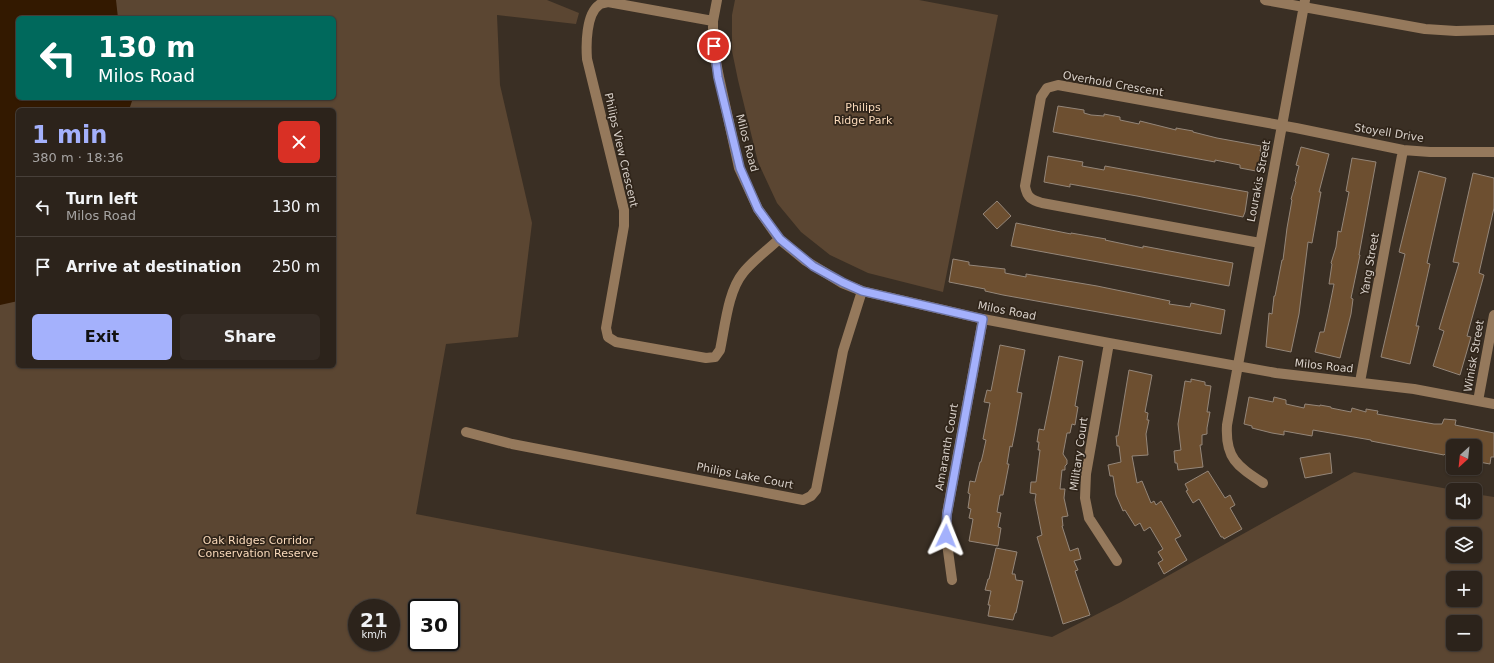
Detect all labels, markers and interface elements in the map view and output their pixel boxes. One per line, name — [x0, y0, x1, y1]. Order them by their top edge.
pin — [697, 29, 731, 63]
text: 130 m — [98, 31, 195, 64]
icon: left — [32, 32, 84, 84]
icon: arrive — [703, 35, 725, 57]
text: Milos Road — [98, 65, 195, 86]
street label: Overhold Crescent — [1062, 69, 1165, 99]
street label: Philips View Crescent — [601, 91, 641, 209]
park label: Philips Ridge Park — [834, 101, 893, 127]
street label: Milos Road — [733, 113, 761, 173]
text: 1 min — [32, 121, 107, 149]
button: close — [278, 121, 320, 163]
street label: Stoyell Drive — [1353, 121, 1425, 145]
street label: Lourakis Street — [1245, 138, 1273, 223]
text: 380 m · 18:36 — [32, 150, 123, 165]
text: Turn left — [66, 190, 138, 208]
icon: left — [32, 196, 54, 218]
text: 130 m — [272, 198, 320, 216]
text: Milos Road — [66, 208, 136, 223]
street label: Yang Street — [1358, 231, 1382, 297]
icon: arrive — [32, 256, 54, 278]
text: Arrive at destination — [66, 258, 241, 276]
text: 250 m — [272, 258, 320, 276]
street label: Milos Road — [977, 299, 1037, 323]
button: Exit — [32, 314, 172, 360]
button: Share — [180, 314, 320, 360]
street label: Winisk Street — [1461, 318, 1487, 393]
street label: Milos Road — [1294, 356, 1354, 376]
street label: Amaranth Court — [933, 402, 961, 492]
street label: Military Court — [1067, 416, 1091, 492]
north arrow — [1446, 439, 1482, 475]
map controls — [1446, 439, 1482, 651]
street label: Philips Lake Court — [696, 460, 795, 492]
button: sound — [1446, 483, 1482, 519]
position arrow — [925, 515, 967, 557]
button: layers — [1446, 527, 1482, 563]
park label: Oak Ridges Corridor Conservation Reserve — [198, 534, 318, 560]
button: + — [1446, 571, 1482, 607]
speed limit sign: 30 — [408, 599, 460, 651]
text: 21 — [360, 608, 388, 632]
button: − — [1446, 615, 1482, 651]
text: km/h — [361, 629, 387, 640]

